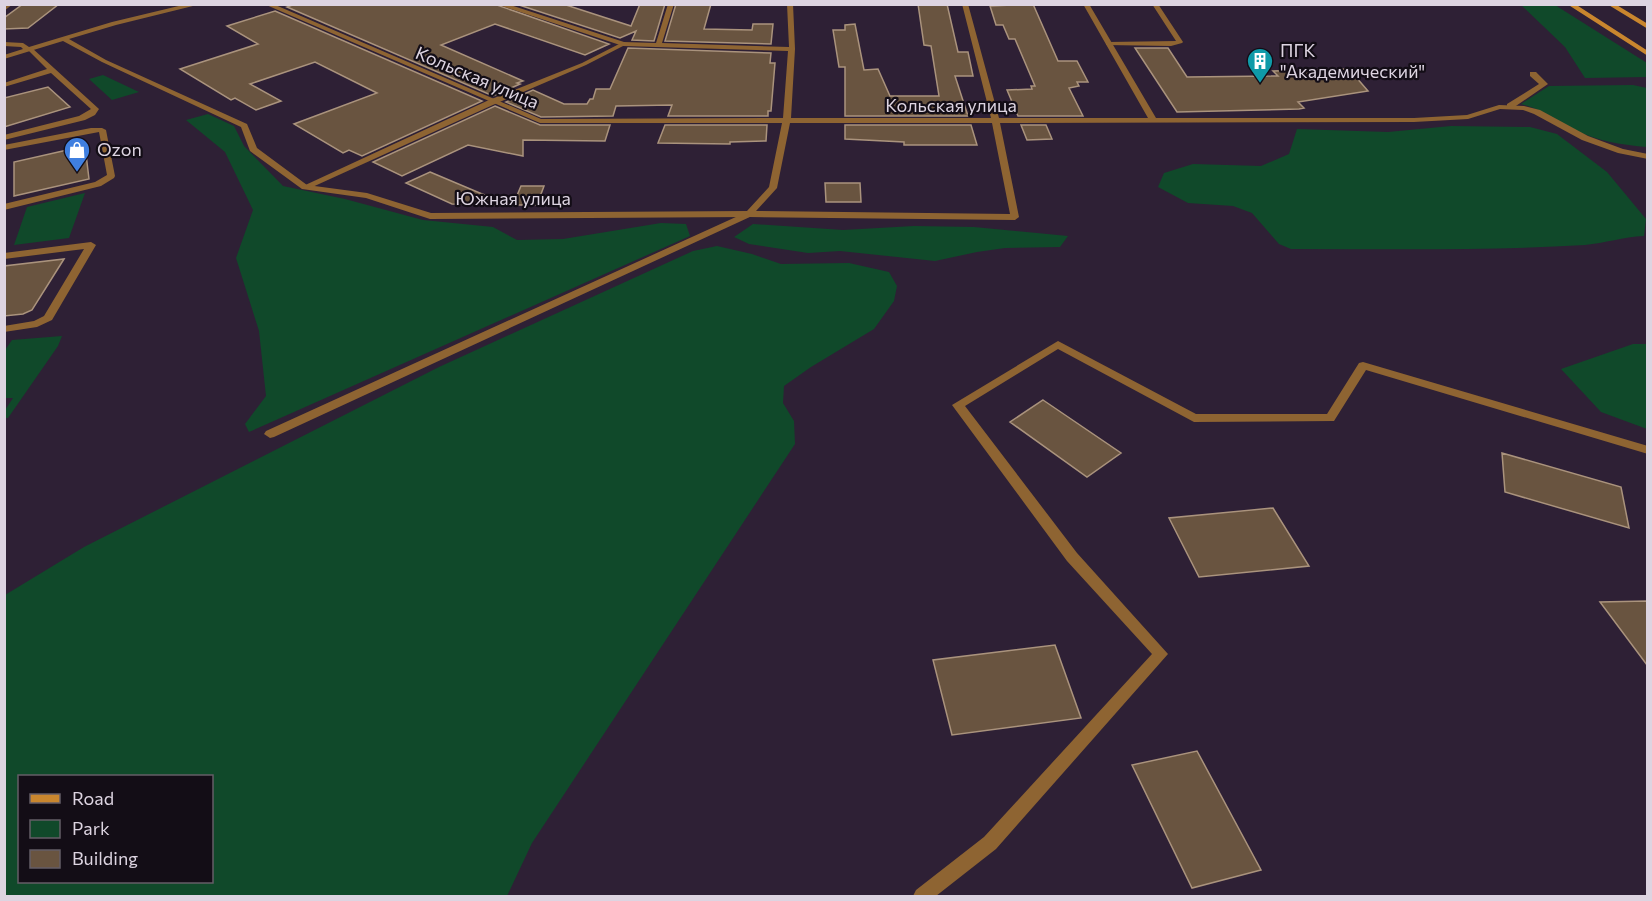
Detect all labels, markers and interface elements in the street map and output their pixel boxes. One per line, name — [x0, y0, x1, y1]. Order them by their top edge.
place label: ПГК "Академический" — [1280, 39, 1425, 82]
street label: Кольская улица — [412, 41, 542, 113]
building icon: ПГК "Академический" — [1245, 46, 1275, 84]
street label: Кольская улица — [885, 94, 1017, 116]
shop icon: Ozon — [62, 135, 92, 173]
place label: Ozon — [97, 138, 142, 160]
street label: Южная улица — [455, 187, 571, 209]
legend — [18, 775, 213, 883]
text: Road — [72, 787, 114, 809]
text: Park — [72, 817, 110, 839]
text: Building — [72, 847, 138, 869]

